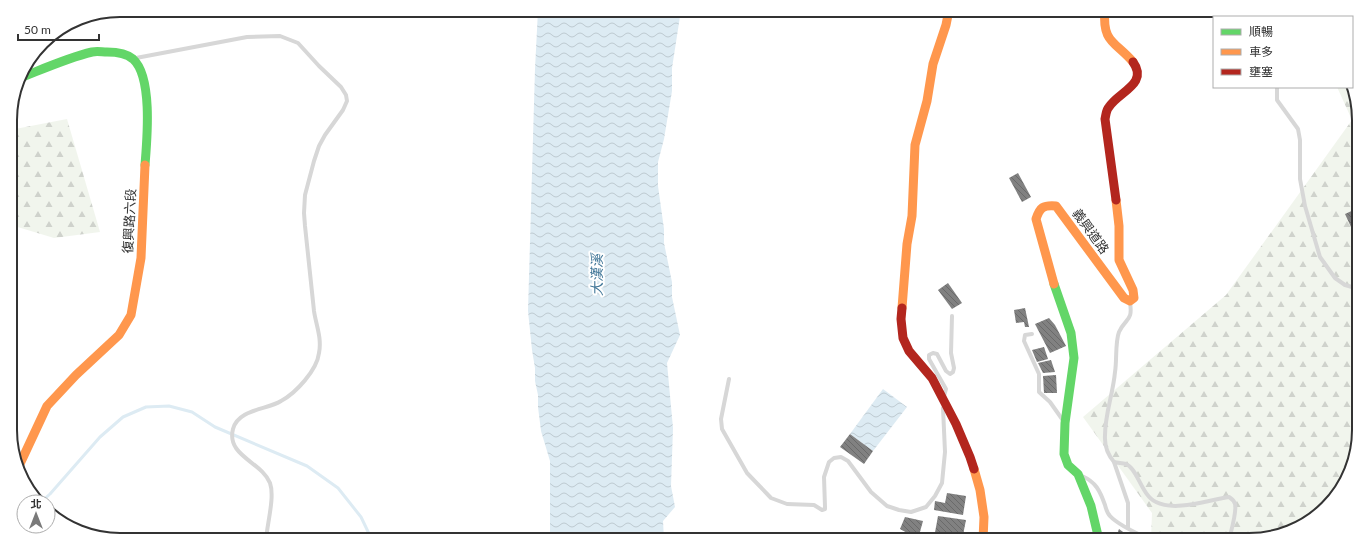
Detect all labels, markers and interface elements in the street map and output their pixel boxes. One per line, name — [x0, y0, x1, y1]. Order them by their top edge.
scale bar — [18, 16, 99, 42]
legend — [1213, 16, 1353, 88]
text: 50 m — [24, 22, 51, 37]
text: 順暢 — [1249, 24, 1273, 39]
text: 車多 — [1249, 44, 1273, 59]
text: 壅塞 — [1249, 64, 1273, 79]
street label: 復興路六段 — [119, 188, 139, 254]
street label: 義興道路 — [1069, 205, 1113, 257]
water label: 大漢溪 — [588, 252, 605, 296]
north arrow — [16, 494, 56, 534]
text: 北 — [31, 497, 42, 510]

